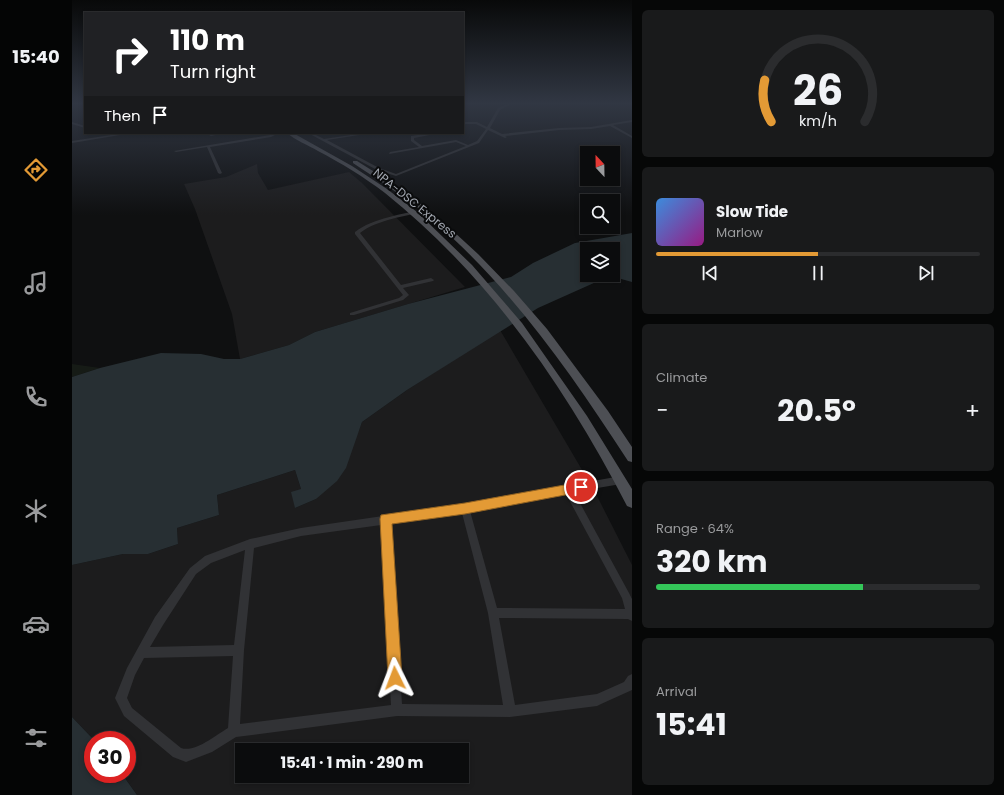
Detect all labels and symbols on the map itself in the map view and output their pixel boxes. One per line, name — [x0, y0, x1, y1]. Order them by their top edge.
north arrow — [580, 146, 620, 186]
street label: NPA-DSC Express — [370, 164, 460, 242]
pin — [564, 470, 598, 504]
position arrow — [374, 657, 416, 699]
speed limit sign: 30 — [84, 731, 136, 783]

